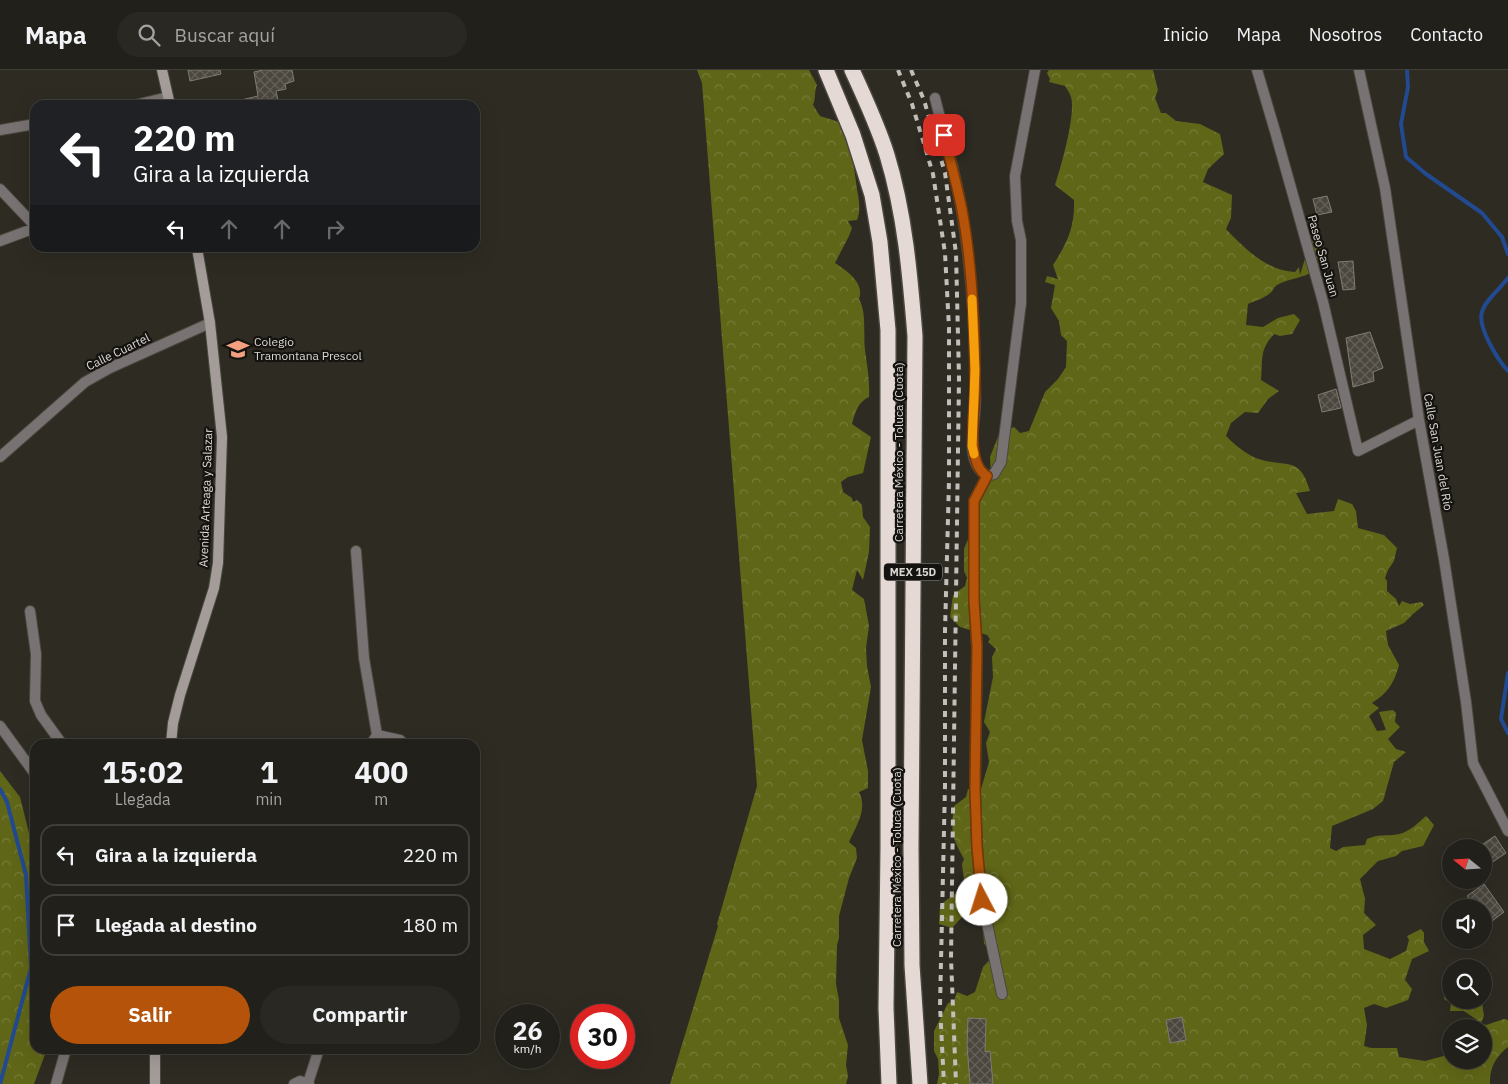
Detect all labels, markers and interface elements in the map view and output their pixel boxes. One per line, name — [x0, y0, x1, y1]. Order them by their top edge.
search box — [117, 12, 467, 57]
text: Mapa — [25, 19, 87, 51]
icon: search — [135, 21, 163, 49]
text: Buscar aquí — [175, 23, 275, 47]
text: Inicio — [1163, 23, 1209, 46]
text: Mapa — [1237, 23, 1281, 46]
text: Nosotros — [1309, 23, 1382, 46]
text: Contacto — [1410, 23, 1483, 46]
pin — [923, 114, 965, 156]
text: 220 m — [133, 115, 236, 161]
icon: left — [50, 120, 115, 185]
icon: arrive — [930, 121, 958, 149]
text: Gira a la izquierda — [133, 159, 309, 188]
street label: Paseo San Juan — [1305, 213, 1342, 299]
icon: left — [162, 215, 190, 243]
icon: ahead — [215, 215, 243, 243]
icon: ahead — [268, 215, 296, 243]
icon: right — [321, 215, 349, 243]
street label: Calle Cuartel — [84, 330, 152, 373]
place label: Colegio Tramontana Prescol — [254, 334, 362, 363]
school or university icon: Colegio Tramontana Prescol — [225, 336, 251, 362]
street label: Carretera México - Toluca (Cuota) — [891, 362, 906, 542]
street label: Calle San Juan del Río — [1421, 392, 1456, 512]
street label: Avenida Arteaga y Salazar — [196, 428, 215, 568]
road number: MEX 15D — [884, 564, 942, 581]
text: 15:02 — [102, 752, 184, 791]
text: 1 — [260, 752, 278, 791]
text: 400 — [354, 752, 408, 791]
street label: Carretera México - Toluca (Cuota) — [889, 767, 904, 947]
text: Llegada — [115, 789, 171, 809]
text: min — [255, 789, 282, 809]
text: m — [374, 789, 388, 809]
north arrow — [1442, 839, 1492, 889]
map controls — [1442, 839, 1492, 1069]
icon: left — [52, 841, 80, 869]
text: Gira a la izquierda — [95, 843, 257, 867]
text: 220 m — [403, 843, 458, 867]
position arrow — [955, 873, 1007, 925]
button: sound — [1442, 899, 1492, 949]
icon: arrive — [52, 911, 80, 939]
text: Llegada al destino — [95, 913, 257, 937]
text: 180 m — [403, 913, 458, 937]
button: search — [1442, 959, 1492, 1009]
button: Salir — [50, 986, 250, 1044]
button: Compartir — [260, 986, 460, 1044]
speed limit sign: 30 — [570, 1004, 635, 1069]
text: 26 — [512, 1014, 543, 1047]
button: layers — [1442, 1019, 1492, 1069]
text: km/h — [513, 1041, 542, 1056]

